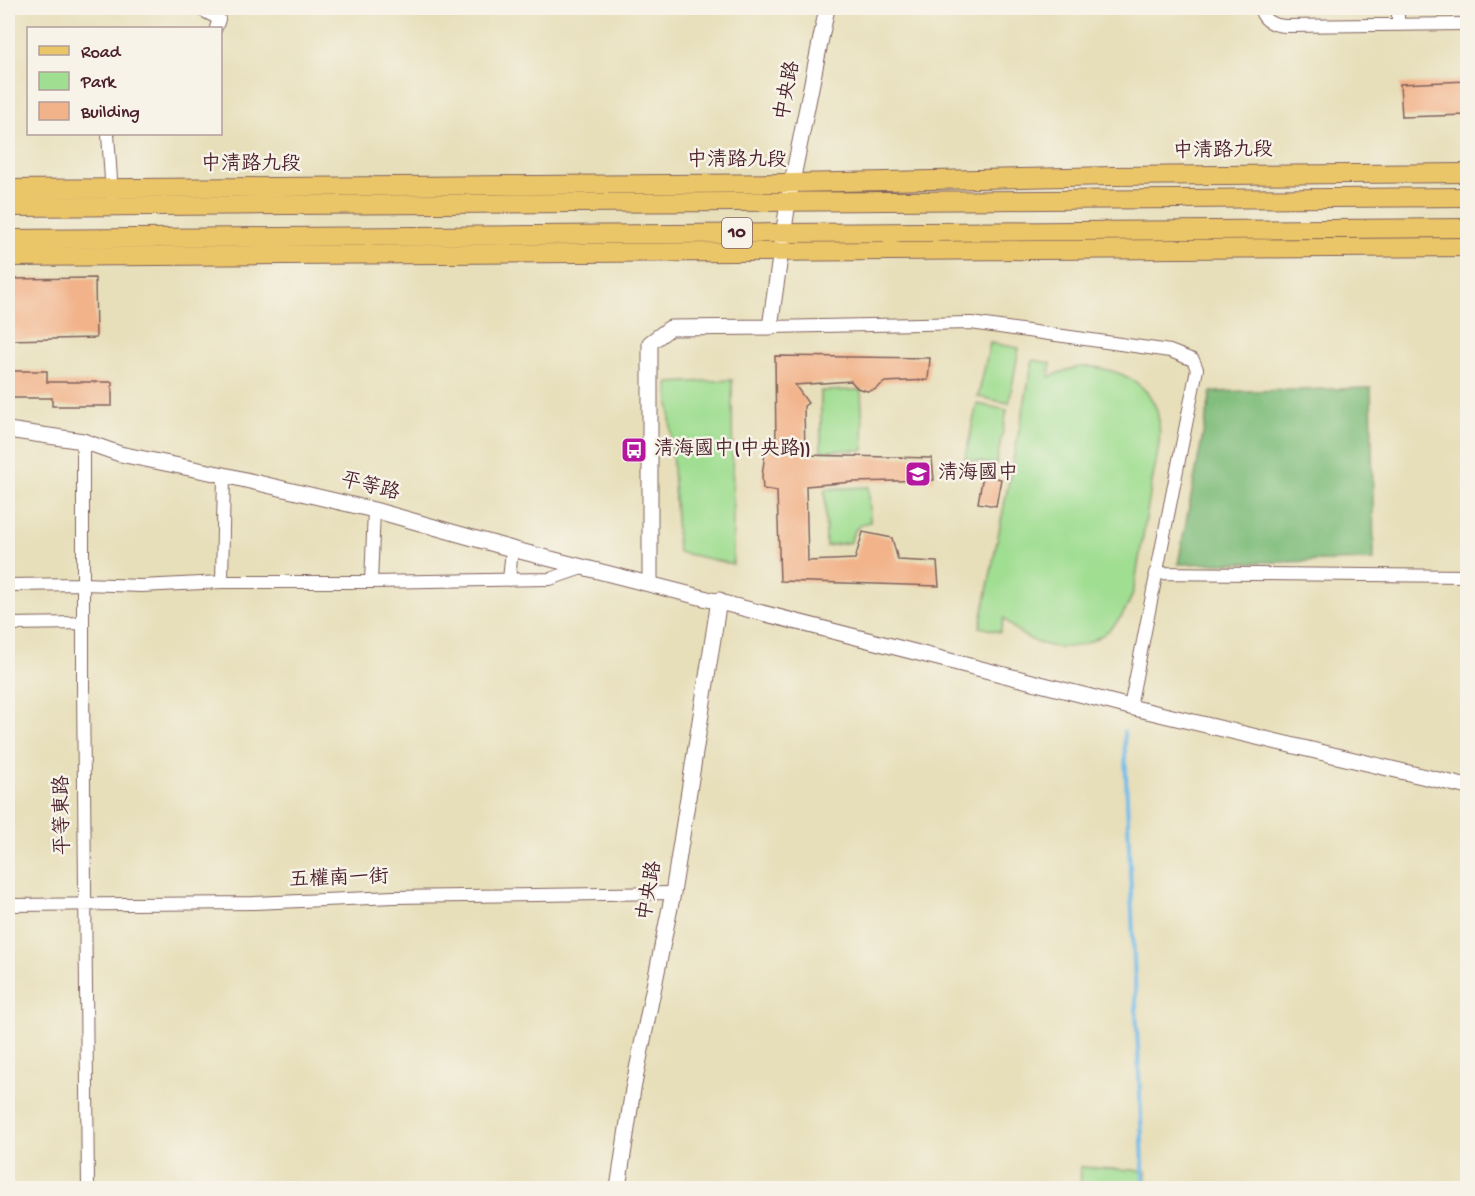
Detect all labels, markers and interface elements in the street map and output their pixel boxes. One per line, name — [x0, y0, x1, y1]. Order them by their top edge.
legend — [27, 27, 222, 135]
text: Road — [81, 43, 122, 64]
street label: 中央路 — [770, 58, 806, 123]
text: Park — [80, 73, 117, 94]
text: Building — [80, 103, 140, 124]
street label: 中清路九段 — [1173, 138, 1273, 164]
street label: 中清路九段 — [687, 148, 787, 173]
street label: 中清路九段 — [201, 152, 301, 177]
road number: 10 — [722, 218, 752, 248]
bus stop icon: 清海國中(中央路)) — [619, 435, 649, 465]
place label: 清海國中(中央路)) — [654, 437, 811, 462]
school or university icon: 清海國中 — [903, 459, 933, 489]
place label: 清海國中 — [938, 461, 1018, 486]
street label: 平等路 — [338, 468, 403, 507]
street label: 平等東路 — [50, 774, 76, 855]
street label: 中央路 — [632, 858, 668, 923]
street label: 五權南一街 — [289, 865, 389, 893]

